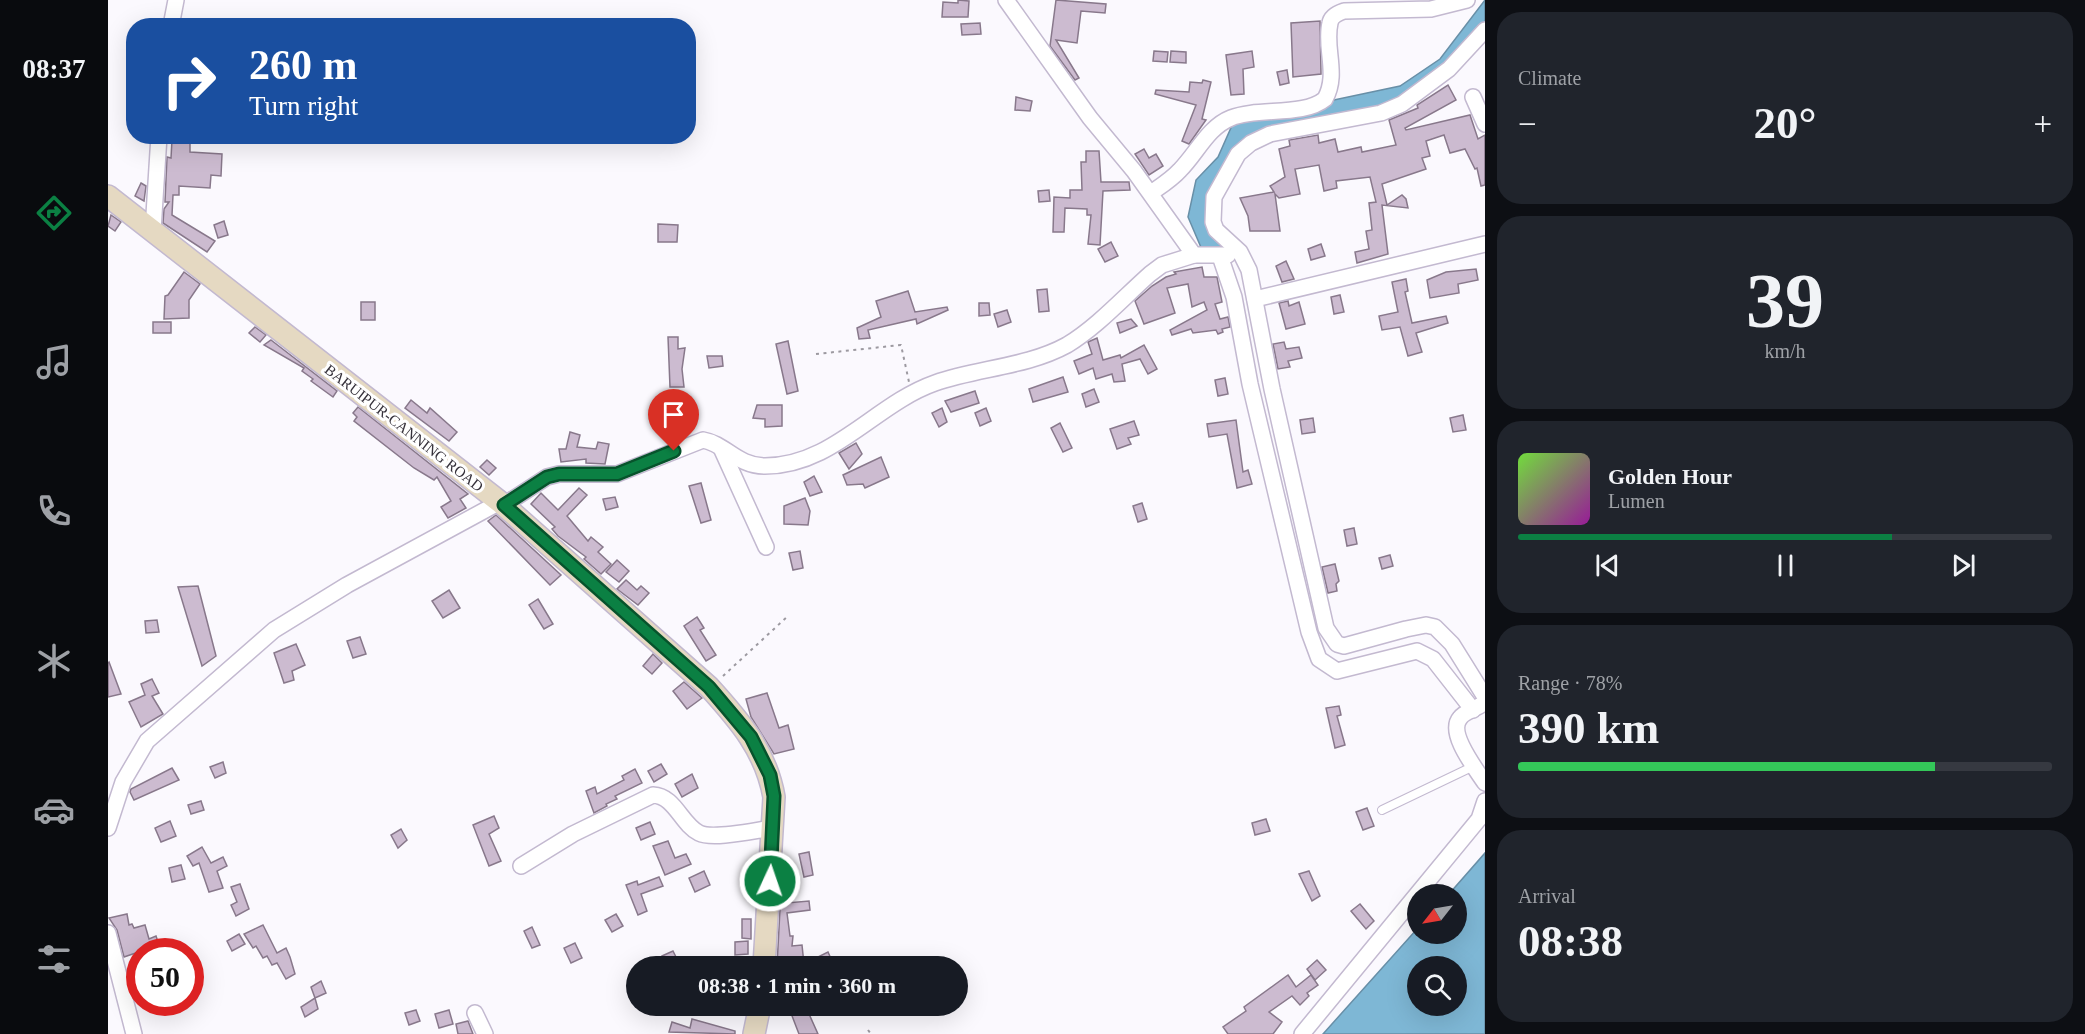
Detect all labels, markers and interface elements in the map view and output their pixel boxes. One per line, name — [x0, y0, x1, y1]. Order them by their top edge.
icon: right — [150, 42, 228, 120]
text: 260 m — [249, 42, 358, 88]
text: 08:37 — [23, 54, 86, 84]
text: Climate — [1518, 67, 1581, 89]
text: Turn right — [249, 91, 358, 121]
text: 20° — [1754, 98, 1817, 148]
text: − — [1518, 106, 1537, 142]
text: + — [2033, 106, 2052, 142]
icon: directions — [33, 192, 75, 234]
text: 39 — [1746, 257, 1824, 344]
text: km/h — [1764, 340, 1806, 362]
icon: music — [33, 341, 75, 383]
street label: BARUIPUR-CANNING ROAD — [322, 361, 486, 495]
pin — [648, 389, 699, 451]
icon: arrive — [657, 398, 690, 431]
text: Golden Hour — [1608, 464, 1732, 489]
icon: phone — [33, 490, 75, 532]
text: Lumen — [1608, 490, 1665, 512]
icon: previous — [1591, 549, 1624, 582]
icon: pause — [1769, 549, 1802, 582]
icon: next — [1947, 549, 1980, 582]
icon: climate — [33, 640, 75, 682]
text: Range · 78% — [1518, 672, 1622, 694]
text: 390 km — [1518, 703, 1659, 753]
icon: car — [33, 789, 75, 831]
position arrow — [738, 849, 802, 913]
north arrow — [1407, 884, 1467, 944]
map controls — [1407, 884, 1467, 1016]
text: Arrival — [1518, 885, 1576, 907]
text: 08:38 — [1518, 916, 1623, 966]
icon: filters — [33, 938, 75, 980]
speed limit sign: 50 — [126, 938, 204, 1016]
button: search — [1407, 956, 1467, 1016]
text: 08:38 · 1 min · 360 m — [698, 973, 896, 998]

